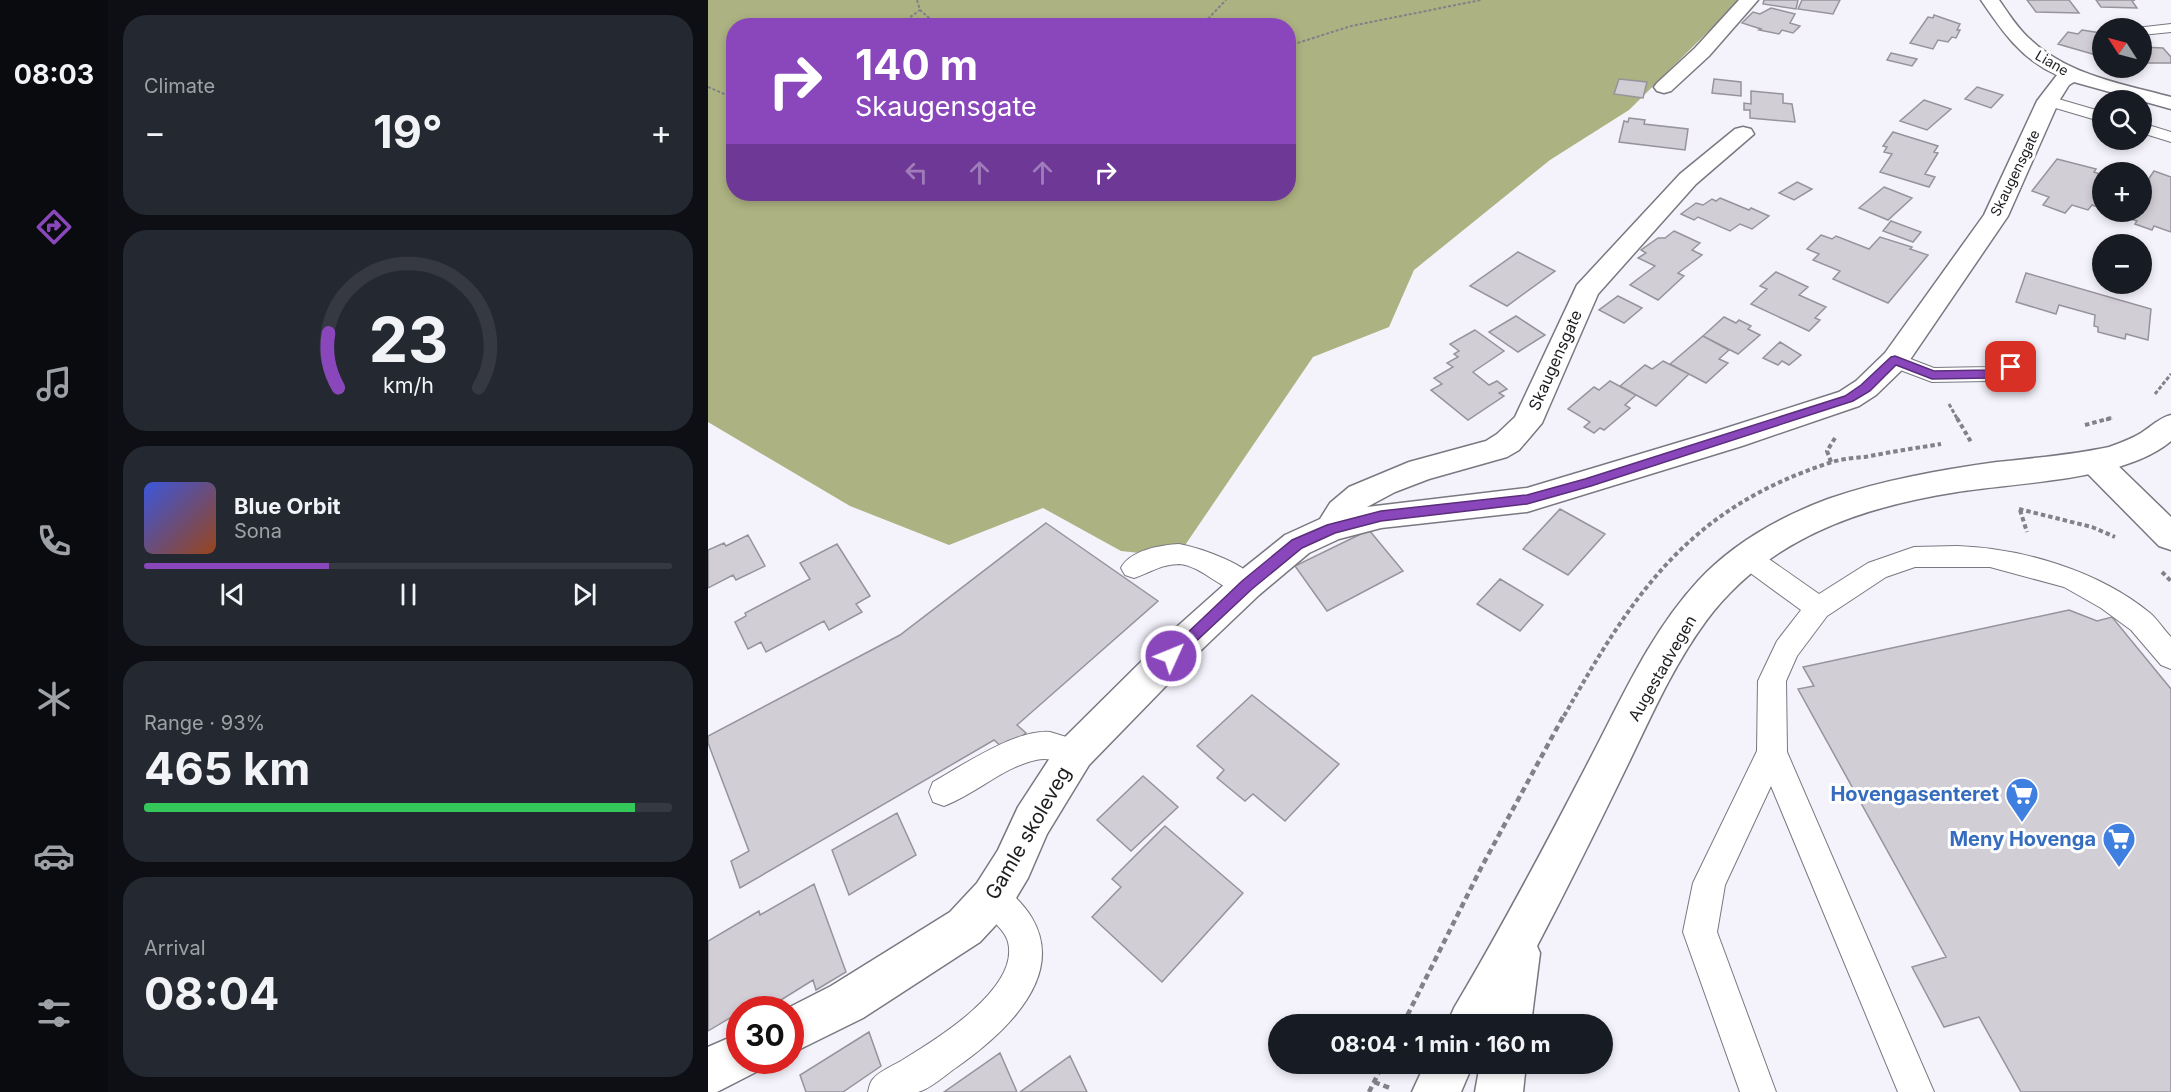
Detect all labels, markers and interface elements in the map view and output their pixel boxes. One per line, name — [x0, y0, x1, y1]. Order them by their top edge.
north arrow — [2092, 18, 2152, 78]
map controls — [2092, 18, 2152, 294]
text: 140 m — [855, 39, 978, 90]
icon: right — [756, 42, 834, 120]
street label: Liane — [2033, 46, 2072, 79]
text: 08:03 — [14, 58, 94, 91]
text: Climate — [144, 74, 215, 98]
text: Skaugensgate — [855, 90, 1037, 123]
button: search — [2092, 90, 2152, 150]
text: 19° — [373, 104, 443, 159]
text: − — [144, 112, 166, 152]
text: + — [650, 112, 672, 152]
street label: Skaugensgate — [1986, 127, 2043, 219]
icon: left — [900, 156, 933, 189]
icon: ahead — [963, 156, 996, 189]
icon: ahead — [1026, 156, 1059, 189]
icon: right — [1089, 156, 1122, 189]
button: + — [2092, 162, 2152, 222]
icon: directions — [33, 206, 75, 248]
button: − — [2092, 234, 2152, 294]
text: 23 — [368, 302, 448, 377]
street label: Skaugensgate — [1524, 307, 1586, 413]
pin — [1985, 341, 2036, 392]
icon: arrive — [1994, 350, 2027, 383]
icon: music — [33, 363, 75, 405]
text: km/h — [383, 372, 433, 398]
text: Blue Orbit — [234, 493, 341, 519]
text: Sona — [234, 519, 282, 543]
icon: phone — [33, 520, 75, 562]
icon: previous — [216, 578, 249, 611]
icon: pause — [392, 578, 425, 611]
icon: next — [568, 578, 601, 611]
street label: Augestadvegen — [1624, 612, 1700, 724]
position arrow — [1139, 624, 1203, 688]
icon: climate — [33, 678, 75, 720]
text: Range · 93% — [144, 711, 265, 735]
text: 465 km — [144, 741, 310, 796]
street label: Gamle skoleveg — [980, 762, 1076, 904]
supermarket icon: Hovengasenteret — [2004, 776, 2040, 823]
place label: Hovengasenteret — [1830, 782, 1999, 806]
supermarket icon: Meny Hovenga — [2101, 821, 2137, 868]
place label: Meny Hovenga — [1949, 827, 2096, 851]
icon: car — [33, 835, 75, 877]
text: Arrival — [144, 936, 206, 960]
text: 08:04 — [144, 966, 279, 1021]
icon: filters — [33, 992, 75, 1034]
speed limit sign: 30 — [726, 996, 804, 1074]
text: 08:04 · 1 min · 160 m — [1330, 1031, 1551, 1057]

